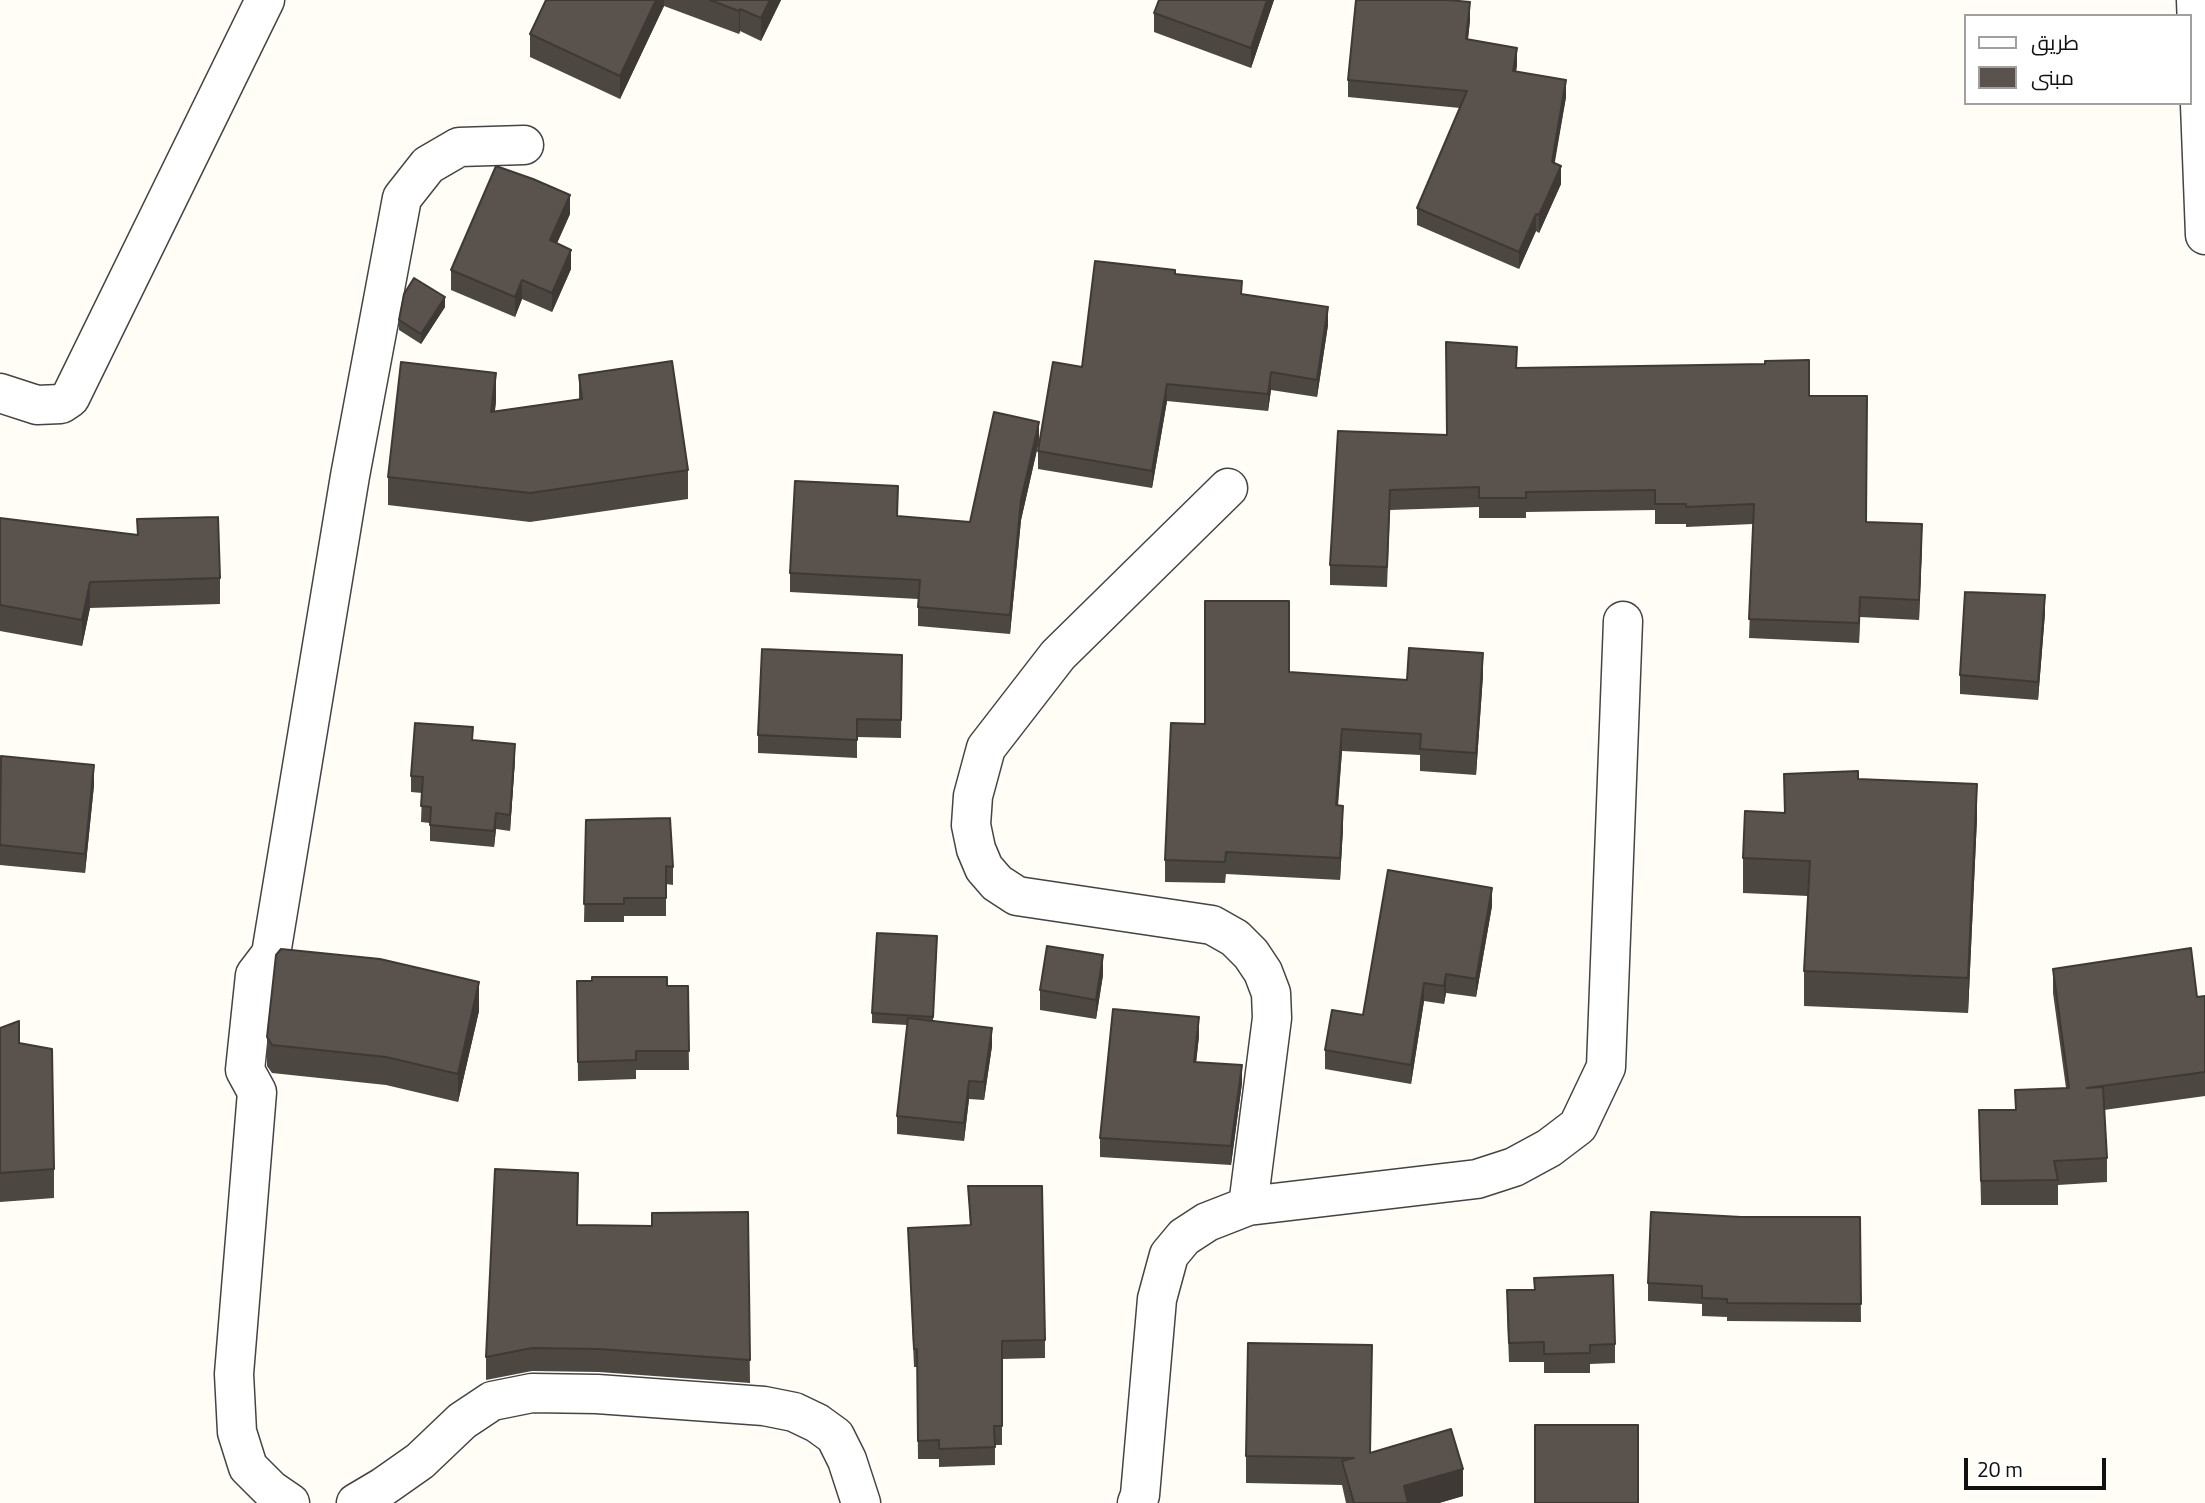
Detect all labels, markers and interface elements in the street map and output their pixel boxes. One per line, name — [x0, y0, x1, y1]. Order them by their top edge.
legend — [1964, 14, 2191, 105]
text: طريق — [2031, 23, 2079, 62]
text: مبنى — [2031, 58, 2074, 97]
scale bar — [1967, 1444, 2109, 1488]
text: 20 m — [1977, 1450, 2023, 1489]

